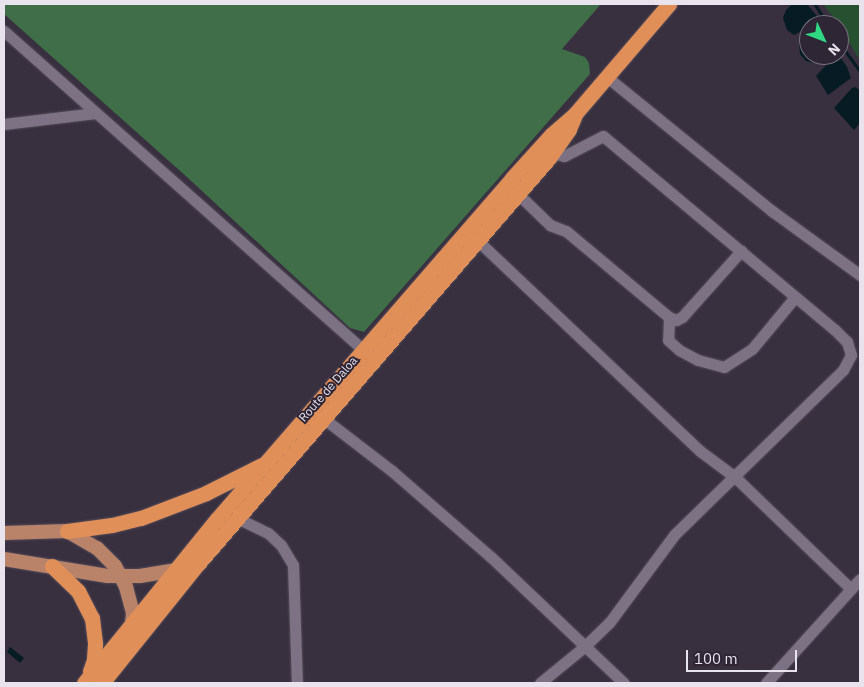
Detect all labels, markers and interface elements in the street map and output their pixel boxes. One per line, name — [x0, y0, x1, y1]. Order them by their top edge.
north arrow — [799, 15, 849, 65]
text: N — [824, 40, 844, 59]
street label: Route de Daloa — [296, 353, 360, 425]
scale bar — [689, 640, 800, 672]
text: 100 m — [694, 649, 738, 668]

